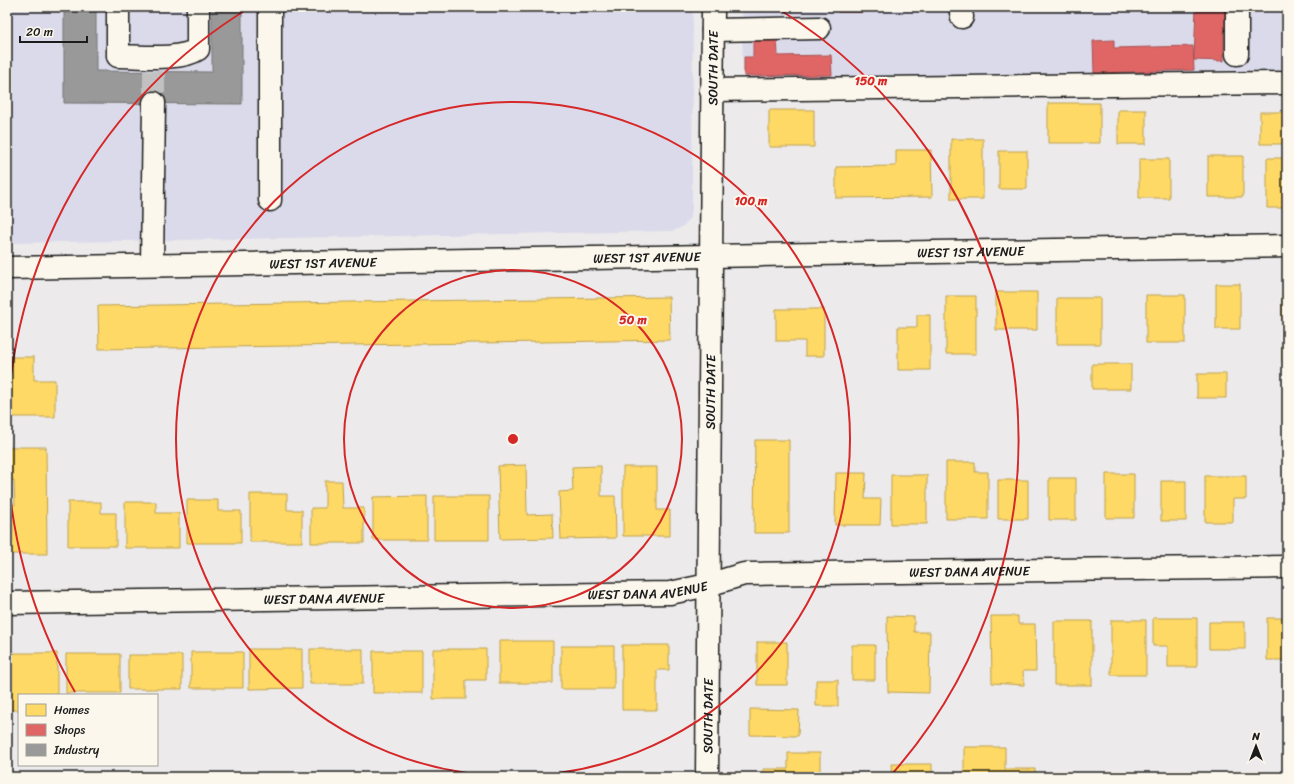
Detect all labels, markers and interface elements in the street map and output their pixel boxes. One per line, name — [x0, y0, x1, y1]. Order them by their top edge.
scale bar — [20, 18, 87, 44]
text: 20 m — [26, 21, 53, 43]
street label: SOUTH DATE — [701, 30, 725, 106]
text: 150 m — [855, 70, 888, 92]
text: 100 m — [735, 190, 768, 212]
street label: WEST 1ST AVENUE — [917, 240, 1025, 264]
street label: WEST 1ST AVENUE — [593, 245, 702, 270]
street label: WEST 1ST AVENUE — [269, 251, 378, 275]
text: 50 m — [619, 309, 647, 331]
street label: SOUTH DATE — [699, 354, 722, 430]
centre of rings — [506, 432, 520, 446]
street label: WEST DANA AVENUE — [909, 559, 1031, 584]
street label: WEST DANA AVENUE — [588, 574, 711, 606]
street label: WEST DANA AVENUE — [264, 586, 385, 611]
street label: SOUTH DATE — [696, 678, 720, 754]
legend — [18, 694, 158, 766]
text: Homes — [54, 699, 90, 721]
text: Shops — [54, 719, 85, 741]
north arrow — [1236, 726, 1276, 766]
text: N — [1251, 727, 1260, 746]
text: Industry — [53, 739, 100, 761]

